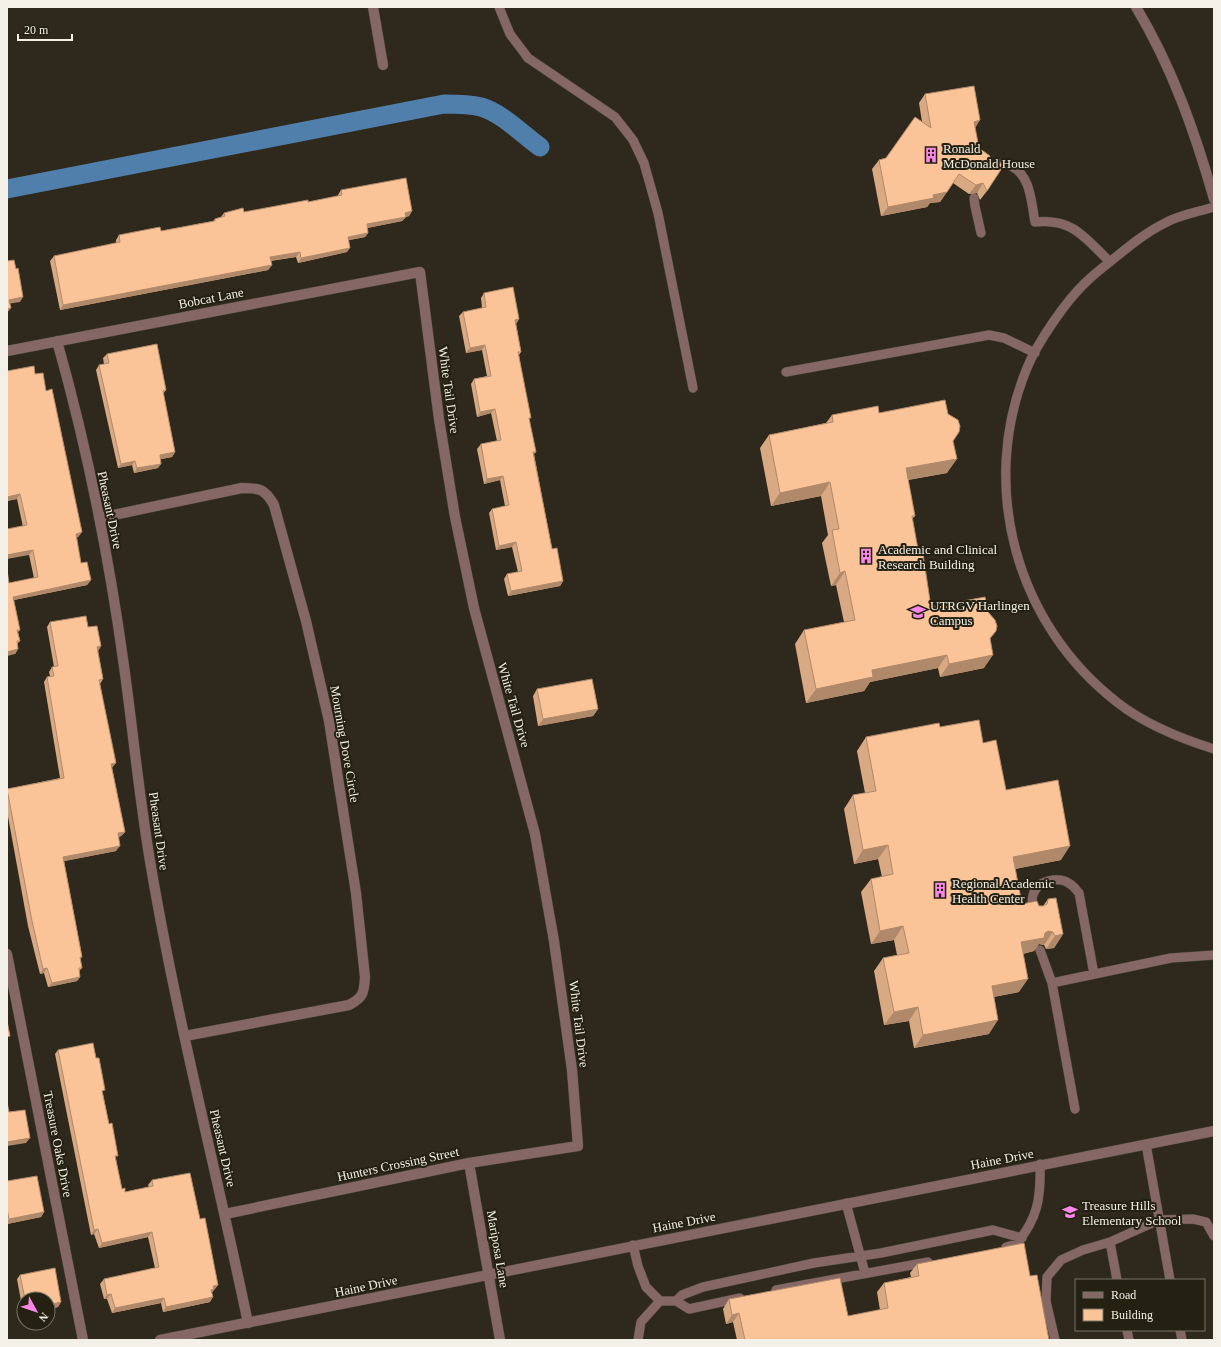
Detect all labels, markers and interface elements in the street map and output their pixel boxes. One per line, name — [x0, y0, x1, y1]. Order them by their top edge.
scale bar — [18, 16, 72, 42]
text: 20 m — [24, 23, 49, 37]
place label: Ronald McDonald House — [943, 141, 1035, 171]
building icon: Ronald McDonald House — [922, 146, 940, 164]
street label: Bobcat Lane — [177, 284, 245, 312]
street label: White Tail Drive — [435, 346, 463, 435]
street label: Pheasant Drive — [94, 470, 126, 550]
place label: Academic and Clinical Research Building — [878, 542, 998, 572]
building icon: Academic and Clinical Research Building — [857, 547, 875, 565]
place label: UTRGV Harlingen Campus — [930, 598, 1030, 628]
school or university icon: UTRGV Harlingen Campus — [909, 603, 927, 621]
street label: White Tail Drive — [495, 661, 533, 749]
street label: Mourning Dove Circle — [327, 684, 363, 804]
street label: Pheasant Drive — [146, 791, 172, 871]
place label: Regional Academic Health Center — [952, 876, 1054, 906]
building icon: Regional Academic Health Center — [931, 881, 949, 899]
street label: White Tail Drive — [566, 980, 592, 1069]
street label: Treasure Oaks Drive — [40, 1090, 76, 1199]
street label: Pheasant Drive — [207, 1108, 239, 1188]
street label: Hunters Crossing Street — [336, 1144, 461, 1184]
street label: Haine Drive — [969, 1145, 1035, 1172]
place label: Treasure Hills Elementary School — [1082, 1198, 1182, 1228]
school or university icon: Treasure Hills Elementary School — [1061, 1203, 1079, 1221]
street label: Haine Drive — [651, 1208, 717, 1235]
street label: Mariposa Lane — [484, 1209, 512, 1289]
street label: Haine Drive — [333, 1272, 399, 1300]
legend — [1075, 1279, 1205, 1331]
text: Road — [1111, 1288, 1136, 1302]
north arrow — [16, 1291, 56, 1331]
text: Building — [1111, 1308, 1153, 1322]
text: N — [36, 1311, 51, 1324]

